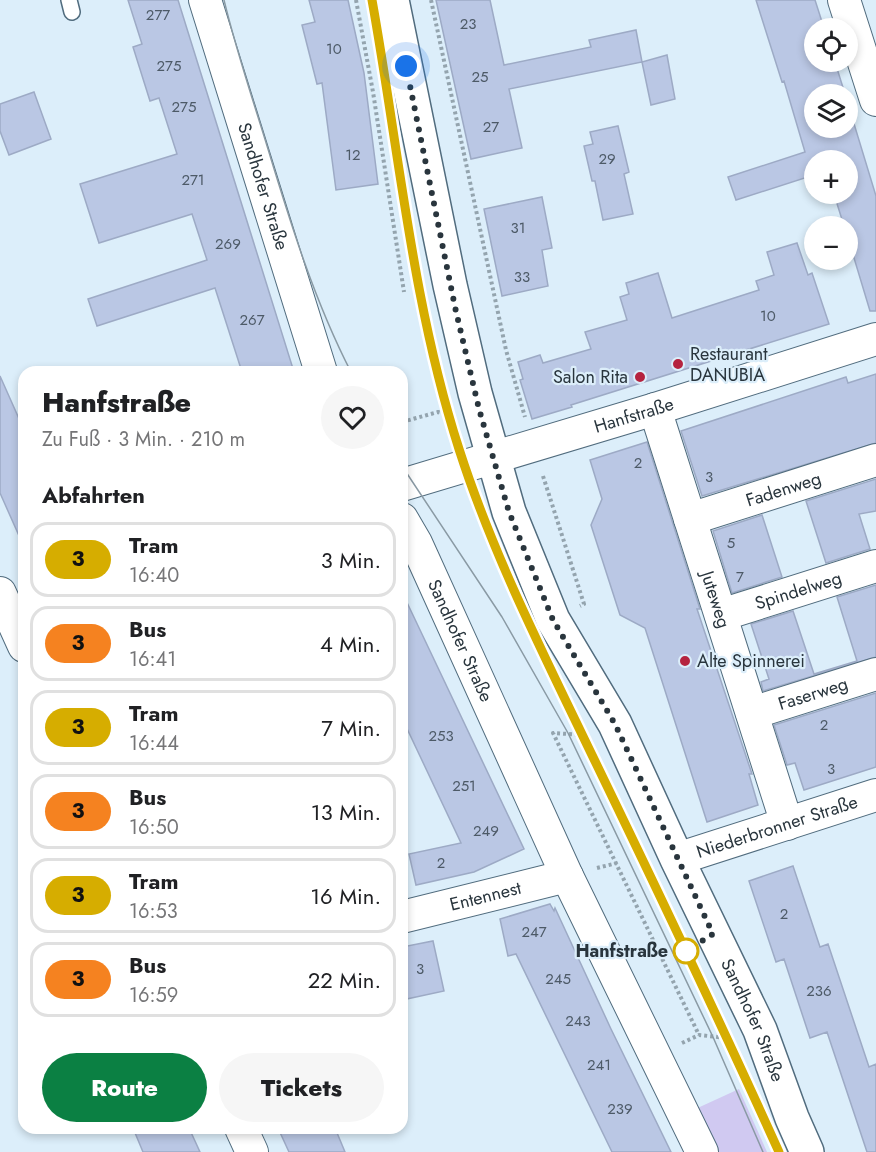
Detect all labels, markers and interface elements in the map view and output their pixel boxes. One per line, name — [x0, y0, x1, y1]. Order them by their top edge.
house number: 277 — [146, 4, 170, 26]
house number: 23 — [460, 13, 476, 35]
map controls — [804, 18, 858, 270]
button: locate — [804, 18, 858, 72]
house number: 10 — [326, 38, 342, 60]
your location — [391, 51, 421, 81]
house number: 275 — [157, 55, 181, 77]
house number: 25 — [472, 66, 489, 88]
button: layers — [804, 84, 858, 138]
house number: 275 — [172, 96, 196, 118]
house number: 27 — [483, 116, 499, 138]
street label: Sandhofer Straße — [231, 119, 295, 253]
house number: 12 — [345, 144, 361, 166]
house number: 29 — [598, 148, 616, 170]
button: + — [804, 150, 858, 204]
house number: 271 — [181, 169, 205, 191]
button: − — [804, 216, 858, 270]
house number: 31 — [511, 217, 525, 239]
house number: 269 — [215, 233, 241, 255]
house number: 33 — [514, 266, 530, 288]
house number: 10 — [760, 305, 776, 327]
house number: 267 — [239, 309, 265, 331]
place label: Restaurant DANUBIA — [690, 341, 768, 388]
marker: Restaurant DANUBIA — [671, 357, 685, 371]
place label: Salon Rita — [553, 364, 628, 390]
marker: Salon Rita — [633, 370, 647, 384]
text: Hanfstraße — [42, 382, 191, 423]
button: heart — [321, 386, 384, 449]
street label: Hanfstraße — [591, 391, 677, 440]
text: Zu Fuß · 3 Min. · 210 m — [42, 425, 245, 454]
house number: 2 — [634, 452, 642, 474]
street label: Fadenweg — [743, 465, 824, 513]
house number: 3 — [705, 466, 713, 488]
text: Abfahrten — [42, 479, 145, 511]
text: Tram — [129, 529, 179, 561]
house number: 5 — [727, 532, 735, 554]
text: 3 — [71, 544, 85, 574]
text: 3 Min. — [321, 544, 381, 576]
text: 16:40 — [129, 561, 179, 590]
street label: Spindelweg — [752, 565, 845, 616]
street label: Juteweg — [694, 566, 737, 631]
house number: 7 — [736, 566, 744, 588]
street label: Sandhofer Straße — [421, 575, 499, 706]
text: Bus — [129, 613, 166, 645]
text: 3 — [71, 628, 85, 658]
text: 4 Min. — [320, 628, 381, 660]
text: 16:41 — [129, 645, 176, 674]
place label: Alte Spinnerei — [697, 648, 805, 674]
marker: Alte Spinnerei — [678, 654, 692, 668]
street label: Faserweg — [775, 671, 851, 717]
text: Tram — [129, 697, 179, 729]
text: 3 — [71, 712, 85, 742]
text: 7 Min. — [321, 712, 381, 744]
house number: 2 — [820, 714, 828, 736]
house number: 253 — [428, 725, 454, 747]
text: 16:44 — [129, 729, 179, 758]
house number: 3 — [827, 758, 835, 780]
house number: 251 — [452, 775, 476, 797]
text: Bus — [129, 781, 166, 813]
street label: Niederbronner Straße — [693, 789, 861, 865]
text: 3 — [71, 796, 85, 826]
text: 13 Min. — [311, 796, 381, 828]
text: 16:50 — [129, 813, 179, 842]
house number: 249 — [473, 820, 499, 842]
house number: 2 — [437, 852, 445, 874]
text: Tram — [129, 865, 179, 897]
street label: Entennest — [447, 875, 525, 918]
text: 3 — [71, 880, 85, 910]
text: 16 Min. — [310, 880, 381, 912]
text: 16:53 — [129, 897, 178, 926]
house number: 2 — [780, 903, 788, 925]
house number: 247 — [521, 921, 547, 943]
place label: Hanfstraße — [575, 938, 668, 964]
marker: Hanfstraße — [673, 938, 699, 964]
text: Bus — [129, 949, 166, 981]
street label: Sandhofer Straße — [714, 954, 791, 1085]
house number: 3 — [416, 958, 424, 980]
text: 3 — [71, 964, 85, 994]
text: 22 Min. — [308, 964, 381, 996]
house number: 245 — [545, 968, 571, 990]
house number: 236 — [806, 980, 832, 1002]
text: 16:59 — [129, 981, 178, 1010]
house number: 243 — [565, 1010, 591, 1032]
button: Route — [42, 1053, 207, 1122]
button: Tickets — [219, 1053, 384, 1122]
house number: 241 — [587, 1054, 611, 1076]
house number: 239 — [607, 1098, 633, 1120]

